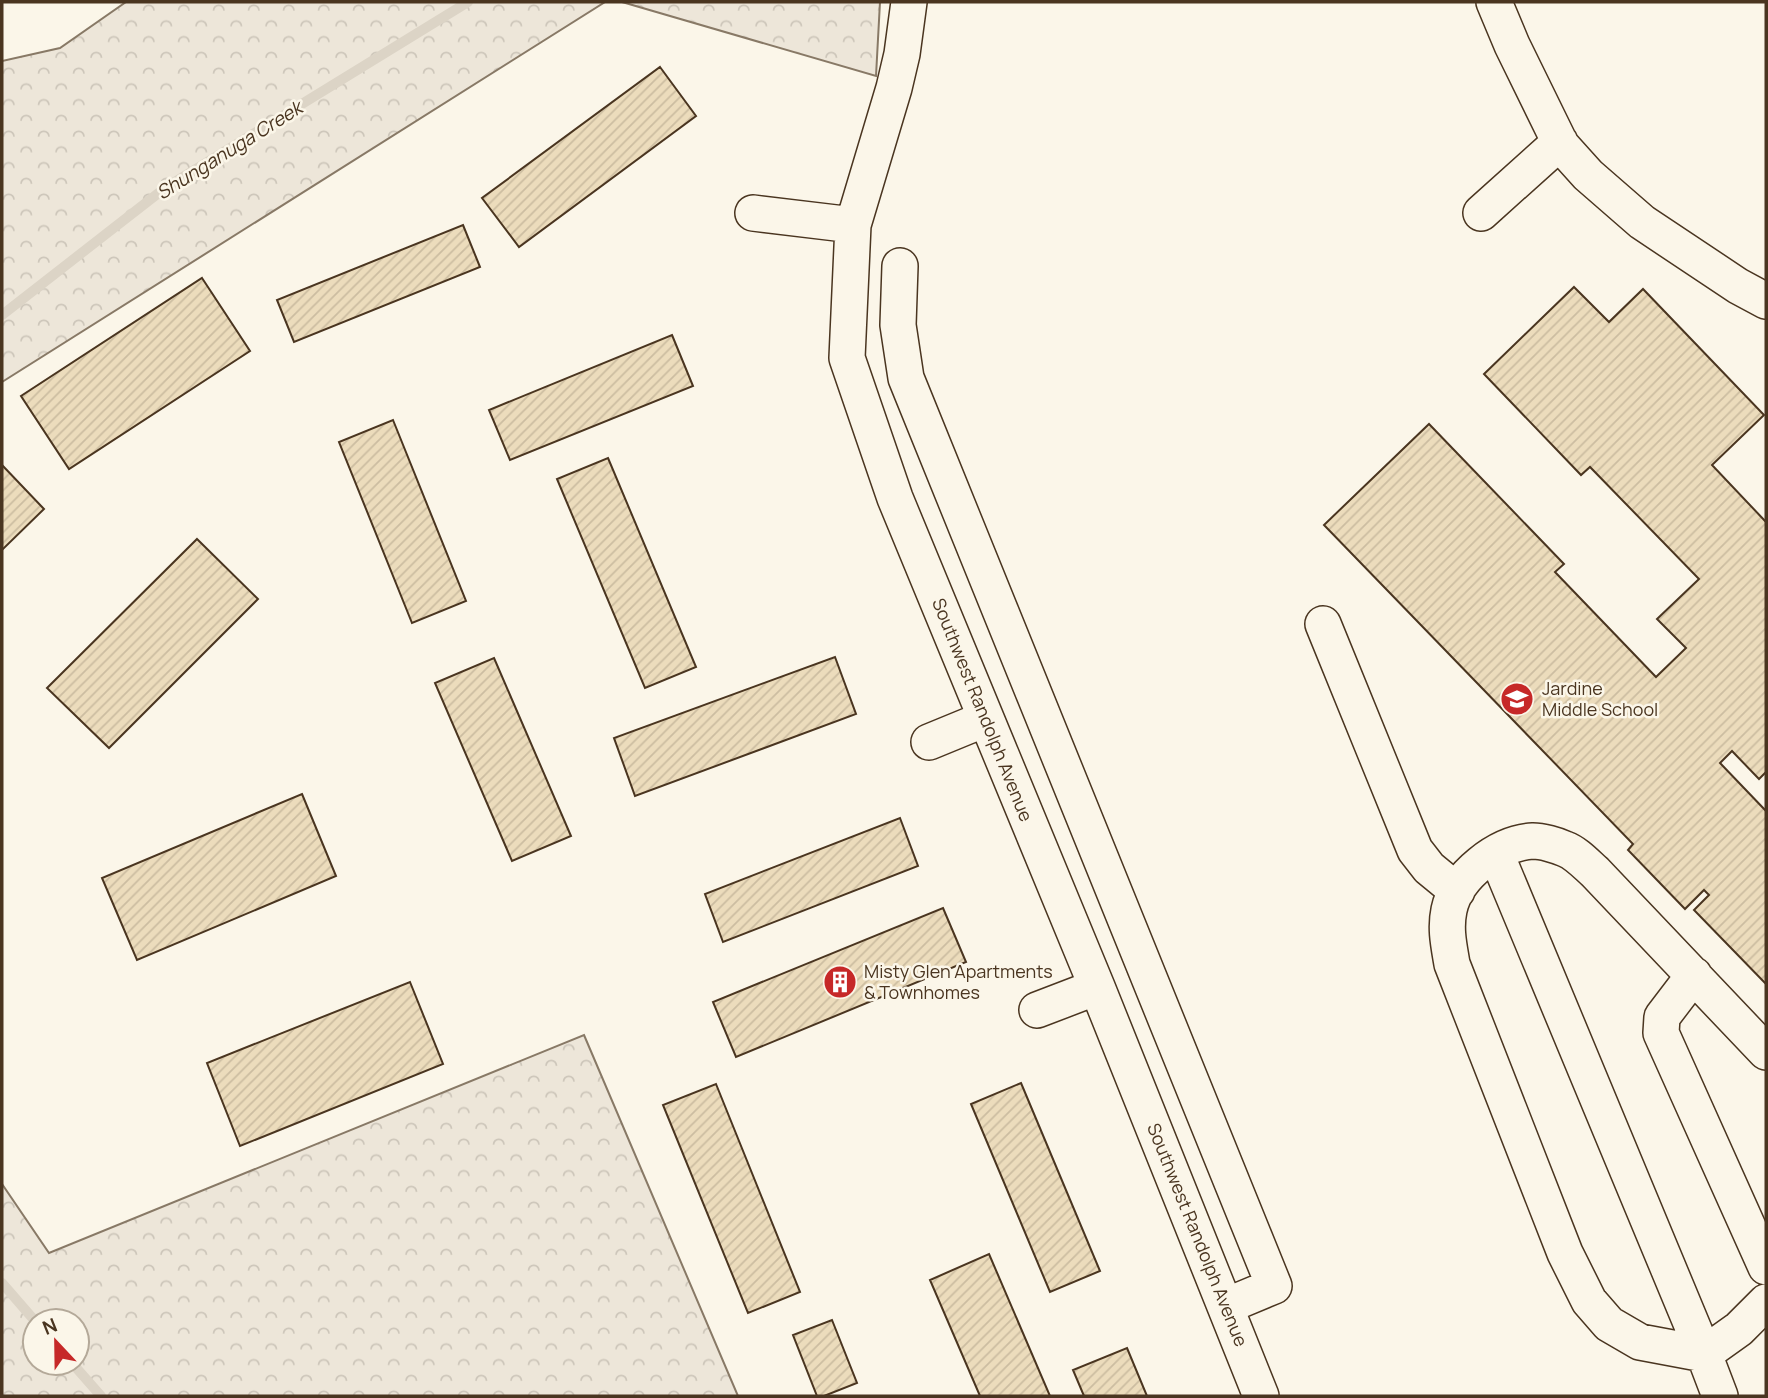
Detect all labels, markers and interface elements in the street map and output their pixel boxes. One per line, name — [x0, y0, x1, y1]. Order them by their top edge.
water label: Shunganuga Creek — [151, 93, 309, 205]
street label: Southwest Randolph Avenue — [927, 594, 1039, 825]
place label: Jardine Middle School — [1542, 676, 1658, 721]
school or university icon: Jardine Middle School — [1498, 680, 1536, 718]
place label: Misty Glen Apartments & Townhomes — [864, 959, 1053, 1004]
building icon: Misty Glen Apartments & Townhomes — [821, 963, 859, 1001]
street label: Southwest Randolph Avenue — [1142, 1119, 1254, 1350]
north arrow — [21, 1307, 91, 1377]
text: N — [38, 1312, 61, 1341]

